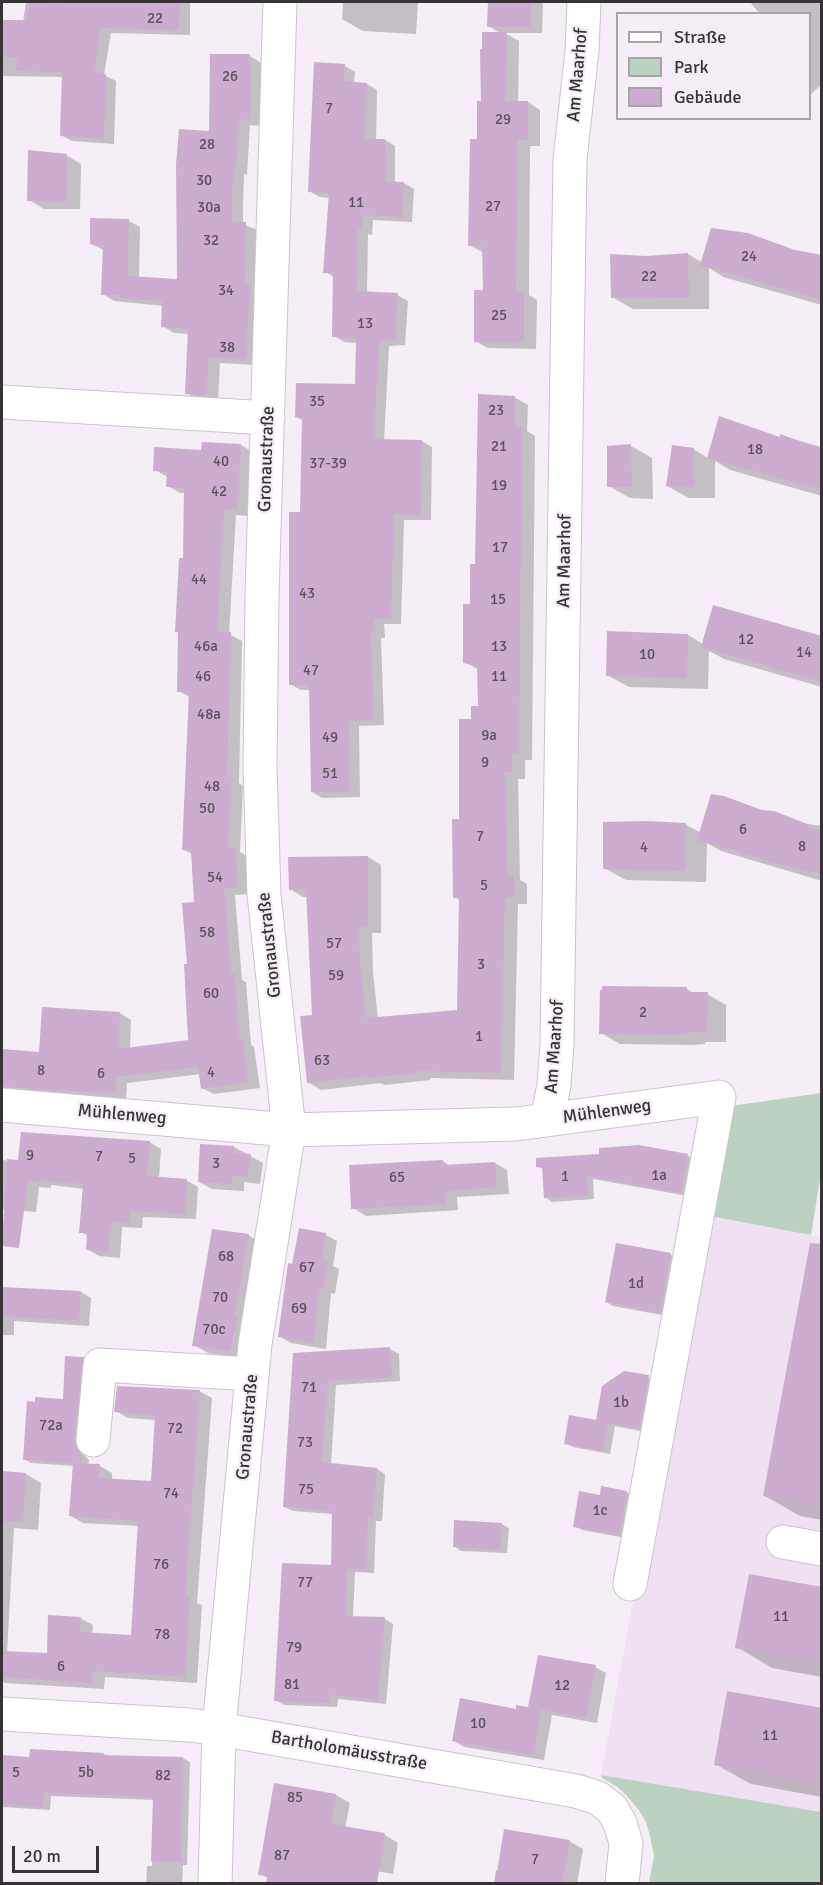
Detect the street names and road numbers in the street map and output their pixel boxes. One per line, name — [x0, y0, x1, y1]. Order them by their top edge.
street label: Am Maarhof — [563, 27, 593, 123]
street label: Gronaustraße — [254, 406, 280, 512]
street label: Am Maarhof — [553, 514, 577, 608]
street label: Gronaustraße — [254, 891, 286, 999]
street label: Am Maarhof — [541, 999, 569, 1095]
street label: Mühlenweg — [561, 1095, 653, 1129]
street label: Mühlenweg — [77, 1100, 167, 1130]
street label: Gronaustraße — [233, 1373, 263, 1481]
street label: Bartholomäusstraße — [269, 1727, 429, 1775]

